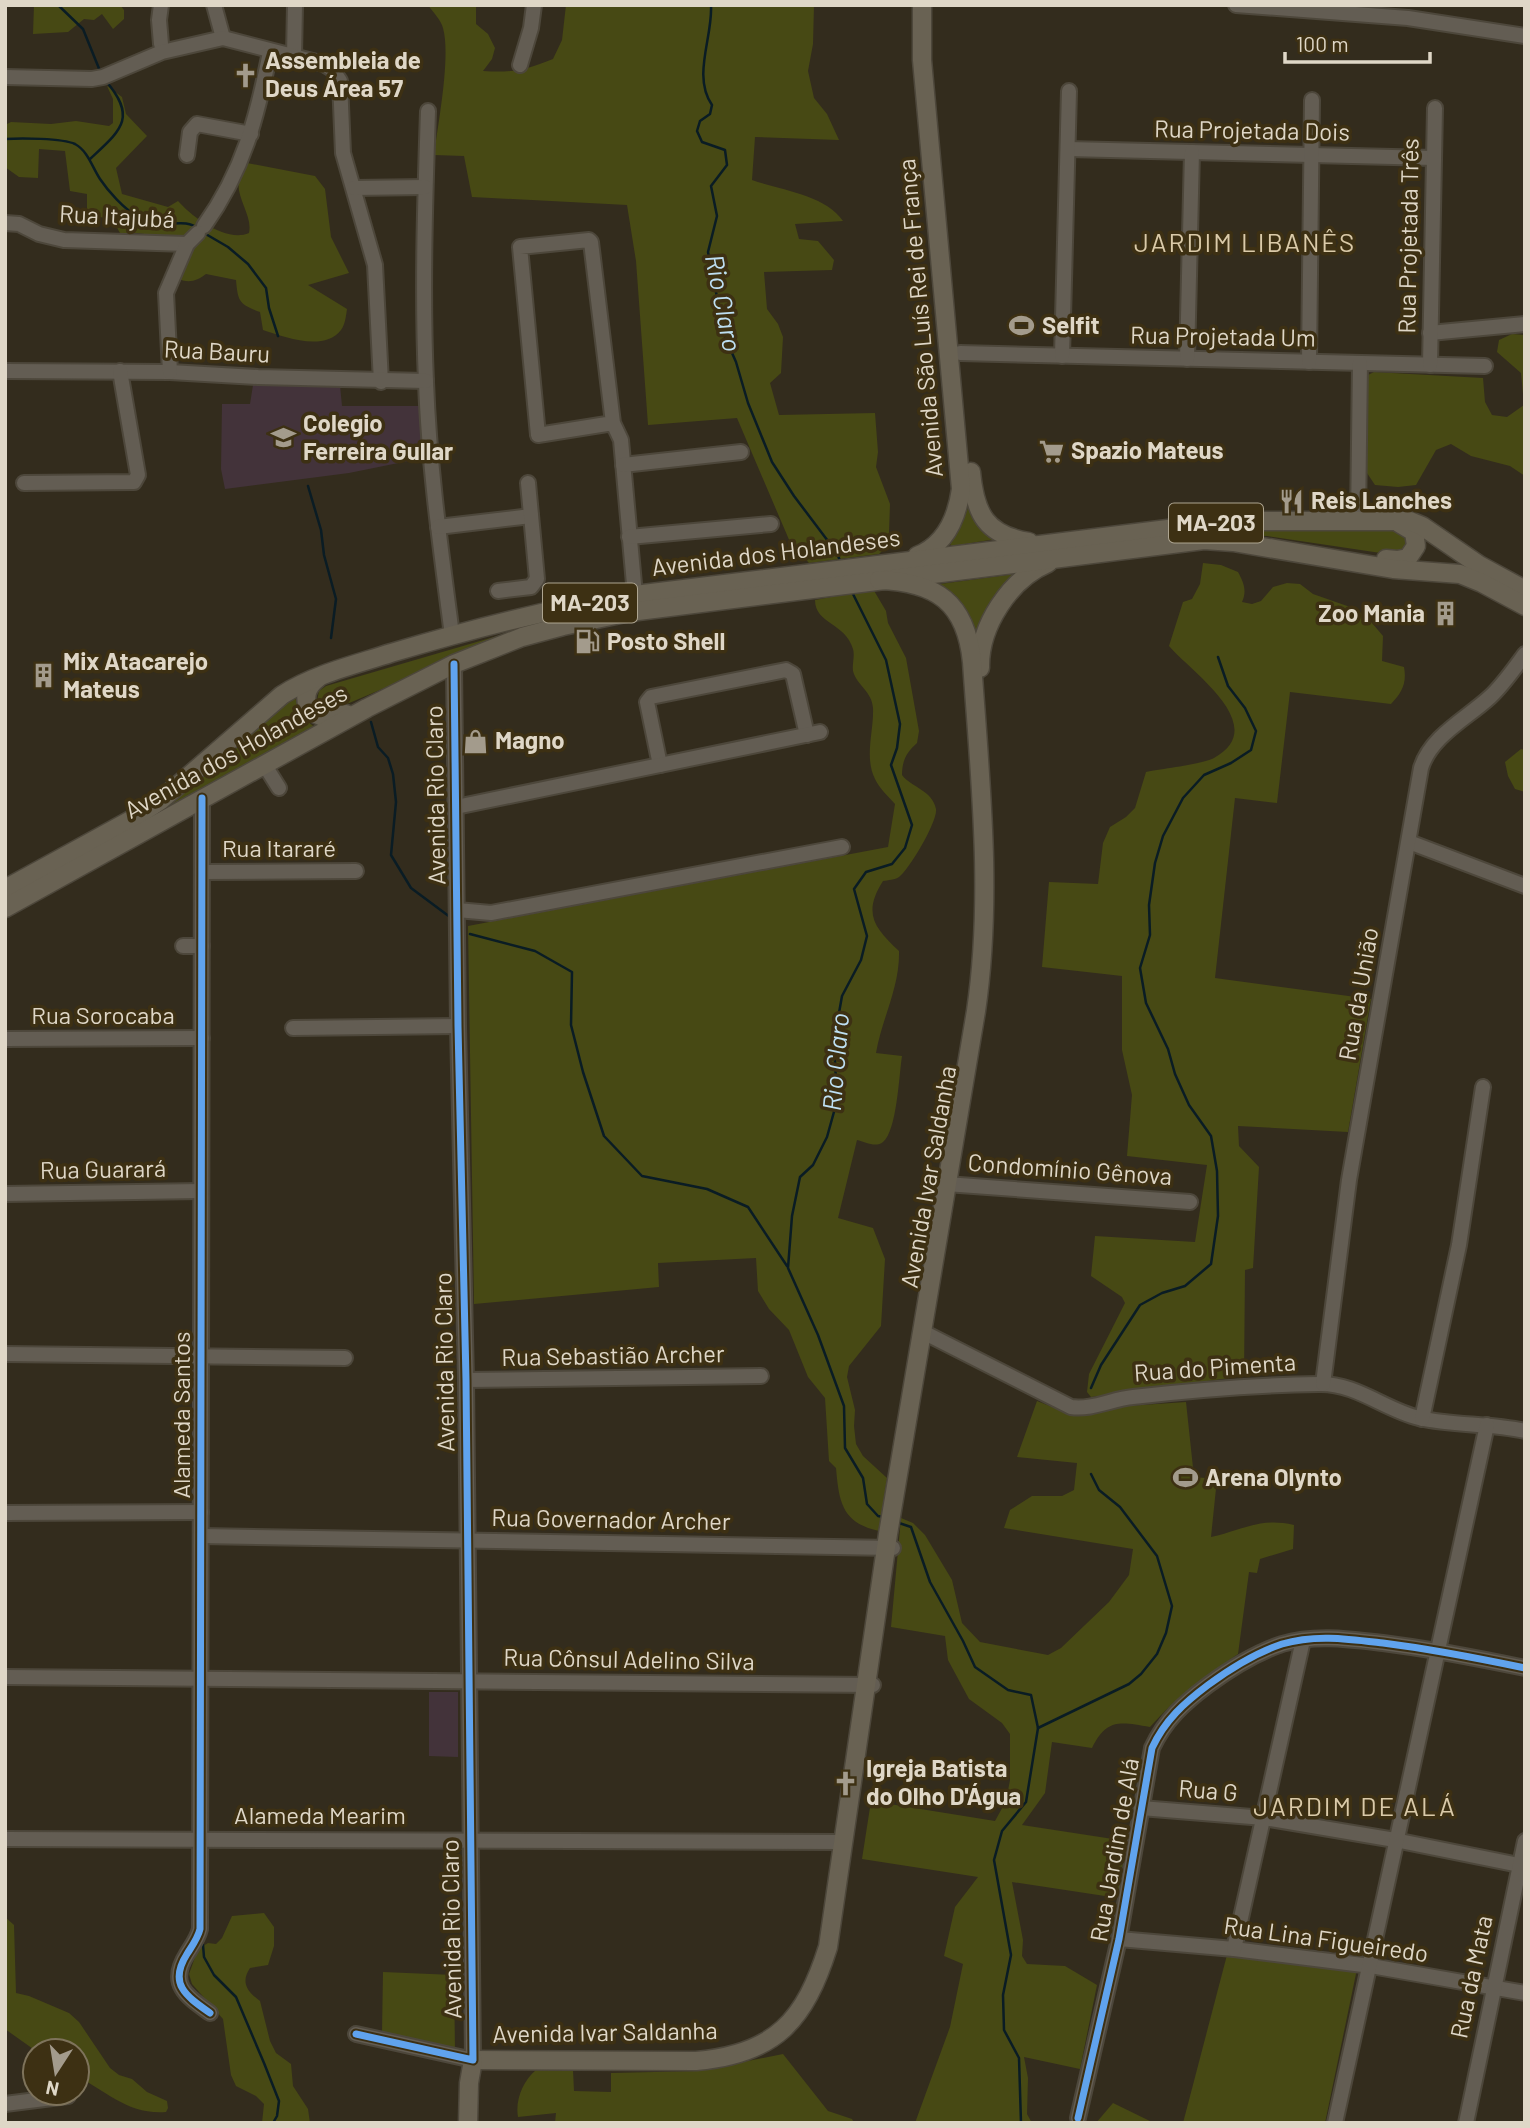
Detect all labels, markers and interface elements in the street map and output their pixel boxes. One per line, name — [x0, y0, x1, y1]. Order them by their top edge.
scale bar — [1285, 21, 1430, 65]
text: 100 m — [1296, 31, 1349, 56]
place label: Assembleia de Deus Área 57 — [265, 45, 421, 102]
church icon: Assembleia de Deus Área 57 — [231, 61, 259, 89]
street label: Rua Projetada Dois — [1154, 113, 1350, 146]
street label: Rua Projetada Três — [1391, 138, 1424, 334]
street label: Avenida São Luís Rei de França — [891, 158, 948, 479]
street label: Rua Itajubá — [58, 198, 176, 233]
district label: JARDIM LIBANÊS — [1134, 226, 1356, 257]
water label: Rio Claro — [700, 251, 749, 354]
place label: Selfit — [1042, 310, 1100, 339]
sports icon: Selfit — [1008, 312, 1036, 340]
street label: Rua Projetada Um — [1130, 319, 1316, 352]
street label: Rua Bauru — [163, 333, 271, 368]
place label: Colegio Ferreira Gullar — [303, 408, 453, 465]
school or university icon: Colegio Ferreira Gullar — [269, 424, 297, 452]
place label: Spazio Mateus — [1071, 435, 1224, 464]
supermarket icon: Spazio Mateus — [1037, 437, 1065, 465]
place label: Reis Lanches — [1311, 485, 1452, 514]
restaurant icon: Reis Lanches — [1277, 487, 1305, 515]
road number: MA-203 — [1169, 503, 1263, 542]
street label: Avenida dos Holandeses — [650, 522, 902, 581]
road number: MA-203 — [543, 583, 637, 622]
place label: Zoo Mania — [1318, 598, 1425, 627]
building icon: Zoo Mania — [1431, 600, 1459, 628]
place label: Posto Shell — [607, 626, 725, 655]
fuel station icon: Posto Shell — [573, 628, 601, 656]
place label: Mix Atacarejo Mateus — [63, 646, 208, 703]
building icon: Mix Atacarejo Mateus — [29, 662, 57, 690]
street label: Avenida dos Holandeses — [119, 677, 352, 824]
street label: Avenida Rio Claro — [418, 705, 451, 885]
place label: Magno — [495, 725, 565, 754]
shop icon: Magno — [461, 727, 489, 755]
street label: Rua Itararé — [222, 833, 336, 862]
street label: Rua da União — [1332, 925, 1383, 1063]
street label: Rua Sorocaba — [31, 1000, 175, 1029]
water label: Rio Claro — [815, 1012, 854, 1112]
street label: Avenida Ivar Saldanha — [894, 1063, 961, 1290]
street label: Condomínio Gênova — [967, 1147, 1173, 1190]
street label: Rua Guarará — [40, 1153, 166, 1184]
street label: Avenida Rio Claro — [427, 1272, 460, 1452]
street label: Alameda Santos — [166, 1331, 195, 1499]
street label: Rua Sebastião Archer — [501, 1338, 725, 1371]
street label: Rua do Pimenta — [1133, 1346, 1297, 1387]
place label: Arena Olynto — [1205, 1462, 1342, 1491]
sports icon: Arena Olynto — [1171, 1464, 1199, 1492]
street label: Rua Governador Archer — [491, 1502, 731, 1535]
street label: Rua Cônsul Adelino Silva — [503, 1642, 755, 1675]
place label: Igreja Batista do Olho D'Água — [866, 1753, 1021, 1810]
street label: Rua Jardim de Alá — [1083, 1756, 1144, 1944]
church icon: Igreja Batista do Olho D'Água — [832, 1769, 860, 1797]
street label: Rua G — [1177, 1772, 1239, 1807]
district label: JARDIM DE ALÁ — [1253, 1790, 1457, 1821]
street label: Alameda Mearim — [234, 1800, 406, 1829]
street label: Avenida Rio Claro — [434, 1839, 467, 2019]
street label: Rua Lina Figueiredo — [1222, 1910, 1430, 1967]
street label: Rua da Mata — [1443, 1912, 1498, 2041]
street label: Avenida Ivar Saldanha — [492, 2015, 718, 2048]
north arrow — [21, 2037, 91, 2107]
text: N — [44, 2077, 61, 2102]

